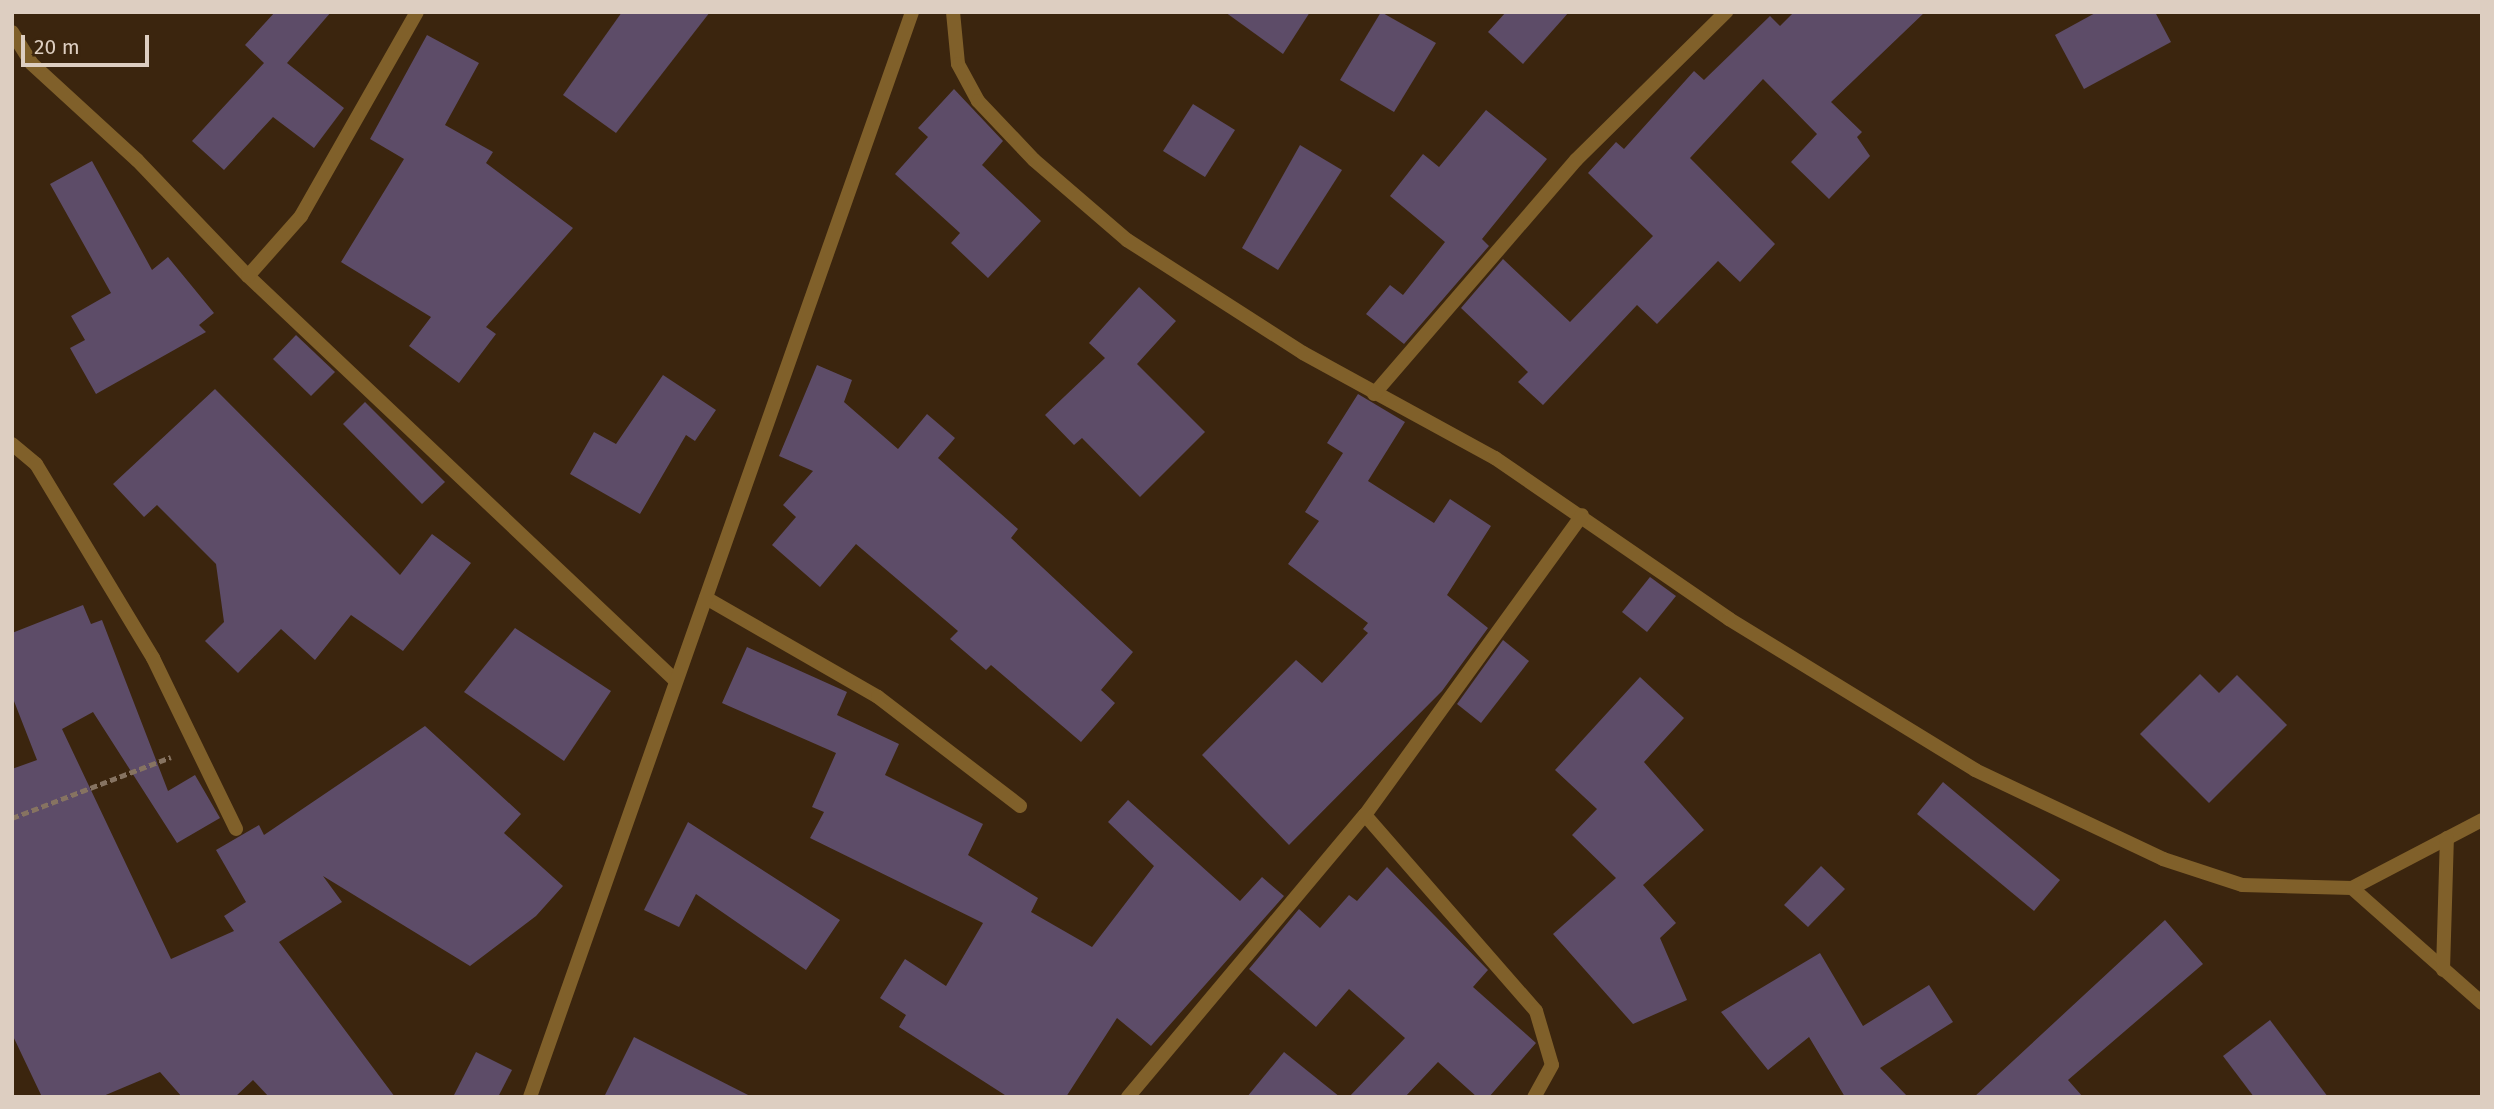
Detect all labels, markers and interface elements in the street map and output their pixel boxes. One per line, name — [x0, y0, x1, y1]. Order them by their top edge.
scale bar — [24, 21, 152, 65]
text: 20 m — [34, 34, 80, 60]

